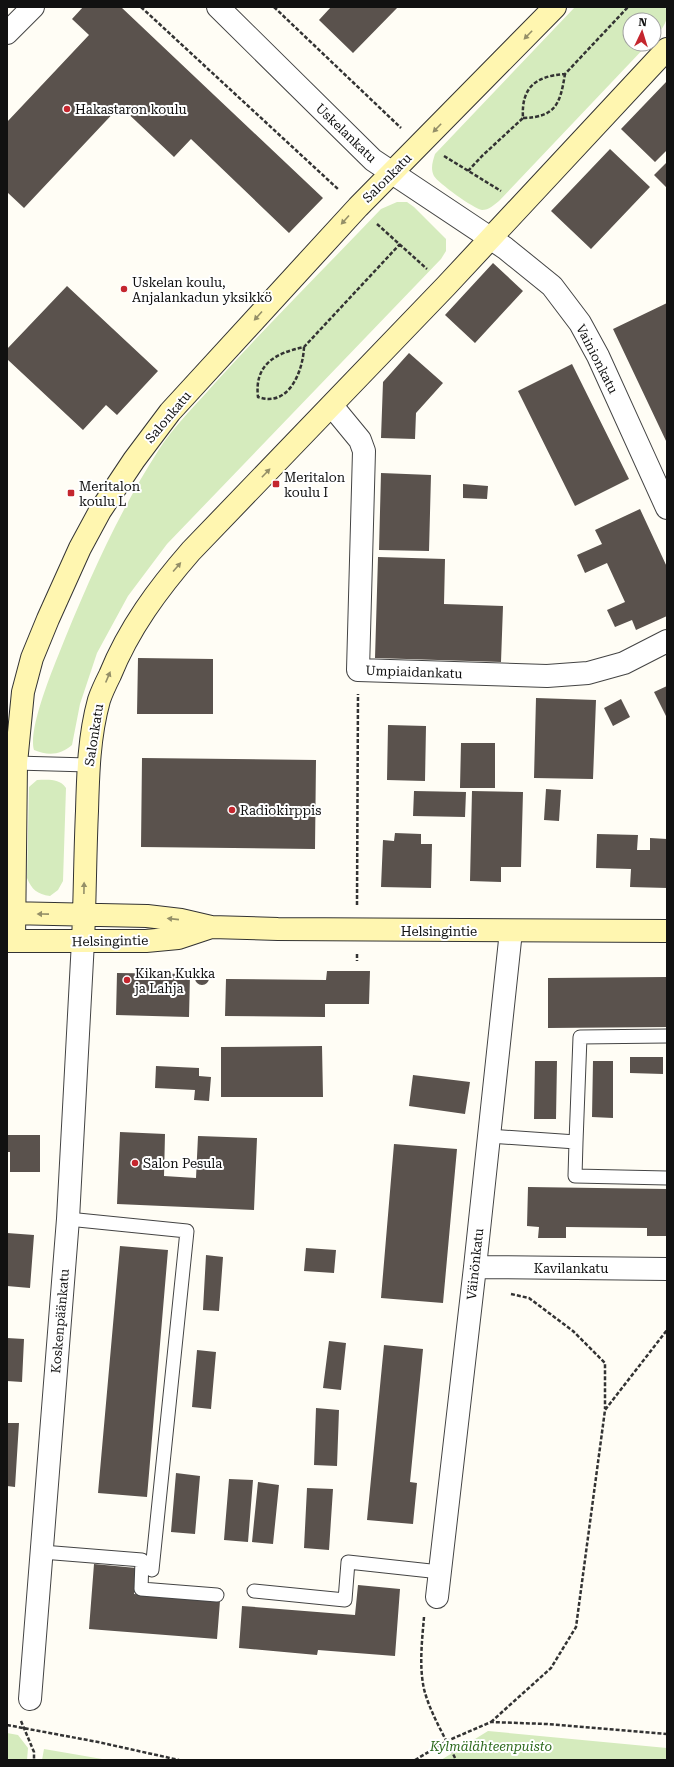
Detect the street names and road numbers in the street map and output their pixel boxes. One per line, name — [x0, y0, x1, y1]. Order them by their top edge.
street label: Uskelankatu — [313, 100, 379, 166]
street label: Salonkatu — [359, 150, 415, 206]
street label: Vainionkatu — [573, 322, 621, 396]
street label: Salonkatu — [142, 388, 194, 446]
street label: Umpiaidankatu — [365, 663, 463, 681]
street label: Salonkatu — [82, 703, 106, 767]
street label: Helsingintie — [401, 924, 477, 939]
street label: Helsingintie — [72, 933, 148, 949]
street label: Väinönkatu — [464, 1227, 486, 1301]
street label: Kavilankatu — [534, 1261, 608, 1276]
street label: Koskenpäänkatu — [48, 1268, 72, 1374]

